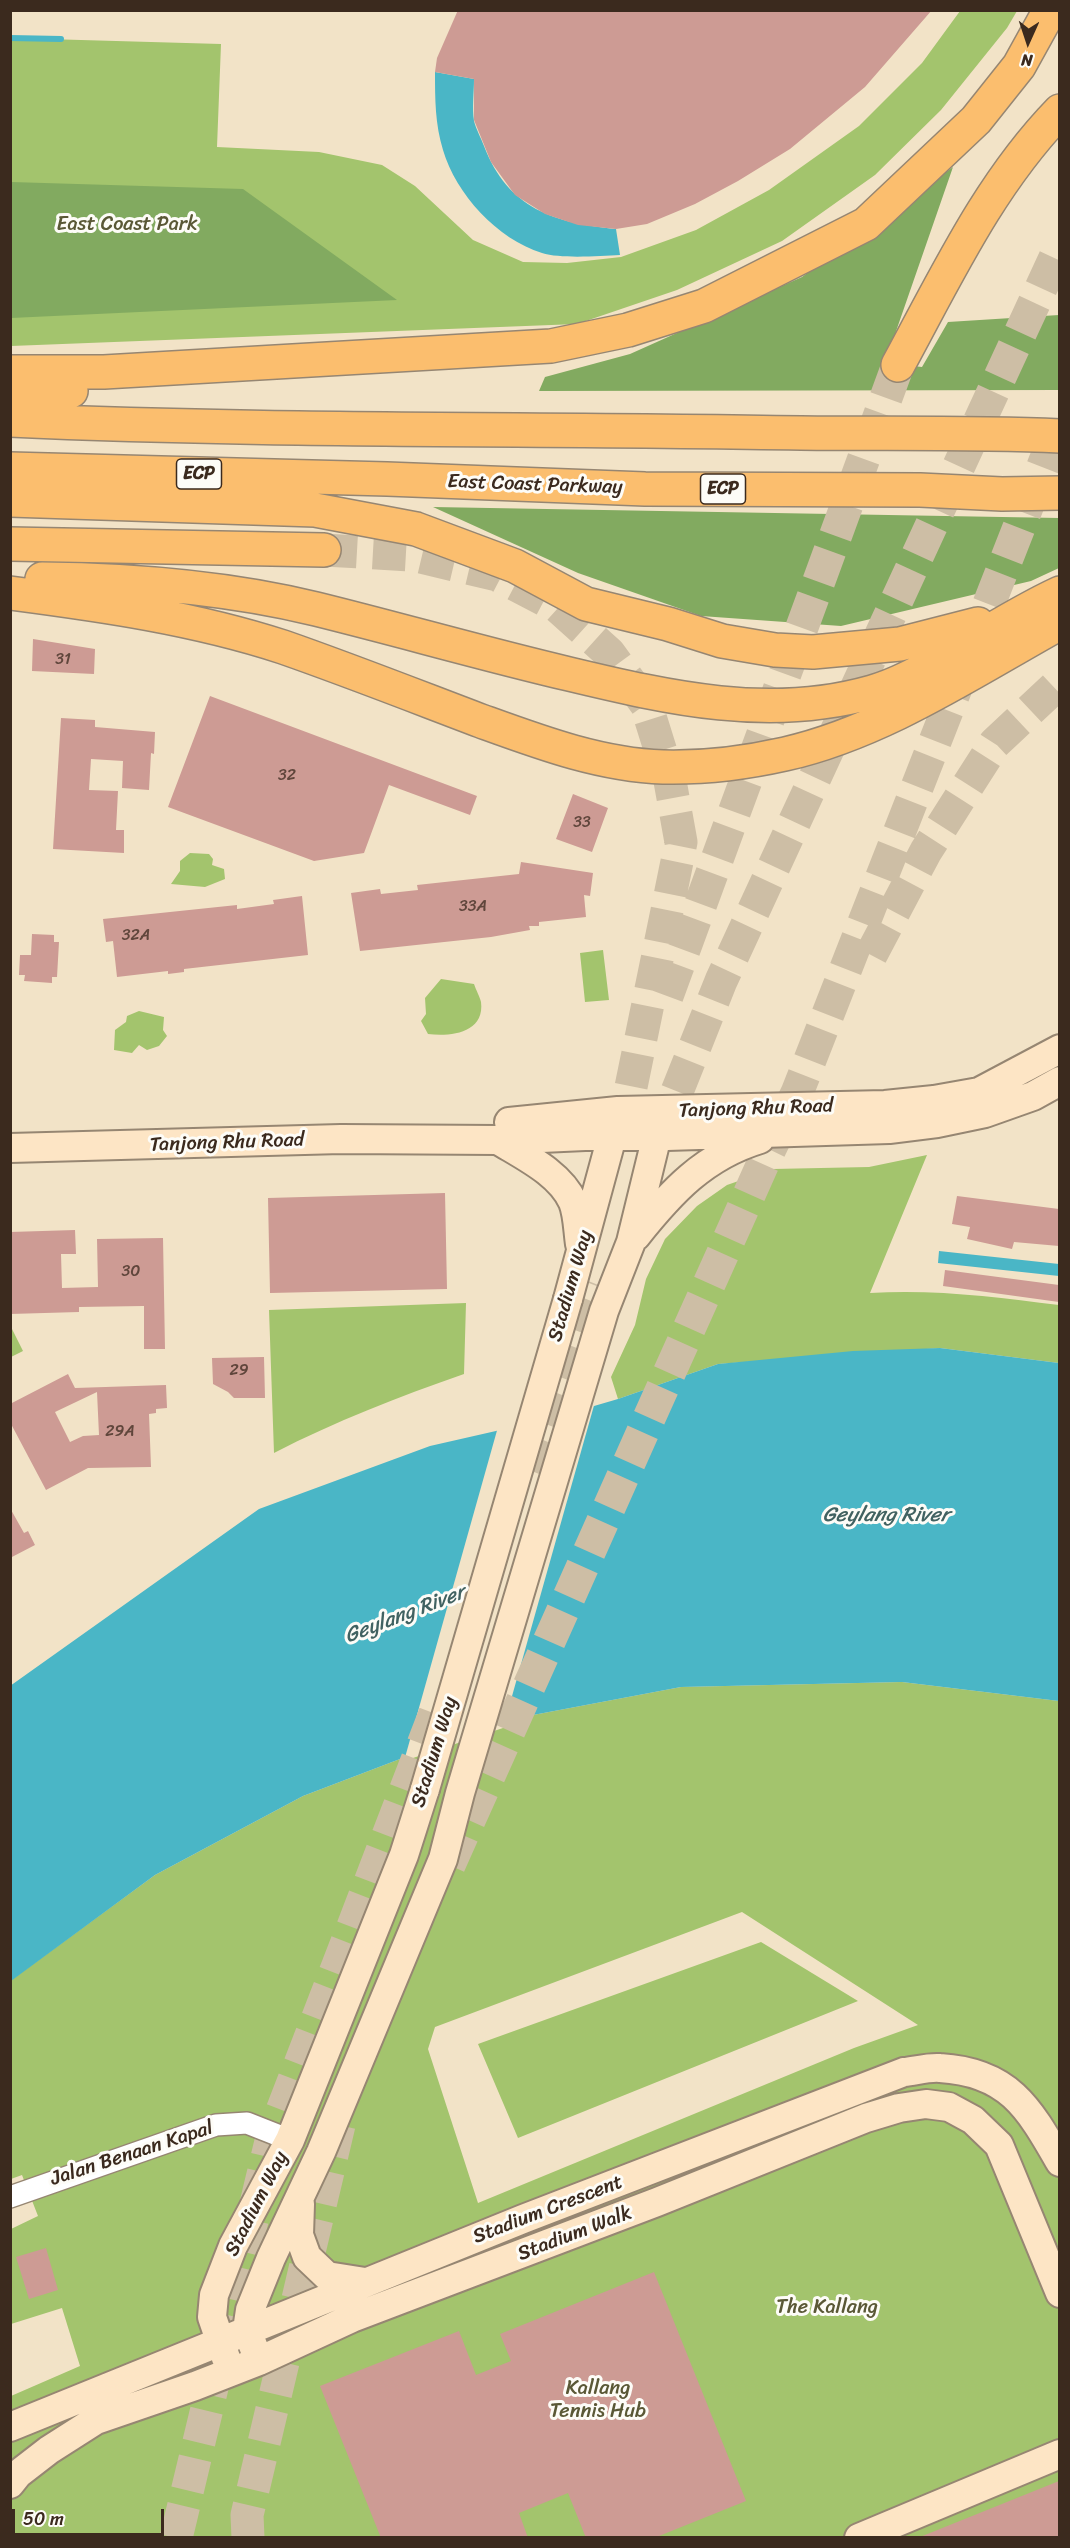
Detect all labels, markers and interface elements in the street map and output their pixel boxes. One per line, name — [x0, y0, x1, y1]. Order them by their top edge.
north arrow — [998, 12, 1058, 72]
text: N — [1021, 46, 1033, 75]
park label: East Coast Park — [56, 213, 198, 237]
road number: ECP — [176, 459, 222, 489]
street label: East Coast Parkway — [447, 470, 623, 500]
road number: ECP — [700, 474, 746, 504]
house number: 31 — [55, 650, 71, 670]
house number: 32 — [278, 766, 296, 786]
house number: 33 — [573, 813, 591, 833]
house number: 33A — [459, 897, 487, 917]
house number: 32A — [122, 926, 150, 946]
street label: Tanjong Rhu Road — [678, 1094, 834, 1124]
street label: Tanjong Rhu Road — [149, 1128, 305, 1158]
street label: Stadium Way — [544, 1228, 598, 1344]
house number: 30 — [122, 1262, 140, 1282]
house number: 29 — [229, 1361, 249, 1381]
house number: 29A — [105, 1422, 135, 1442]
water label: Geylang River — [823, 1503, 949, 1529]
water label: Geylang River — [341, 1581, 469, 1649]
street label: Stadium Way — [407, 1694, 463, 1810]
street label: Jalan Benaan Kapal — [48, 2116, 216, 2192]
street label: Stadium Way — [220, 2148, 294, 2260]
street label: Stadium Crescent — [470, 2170, 626, 2250]
street label: Stadium Walk — [514, 2201, 636, 2267]
park label: The Kallang — [776, 2296, 878, 2320]
park label: Kallang Tennis Hub — [550, 2377, 646, 2424]
scale bar — [15, 2497, 166, 2535]
text: 50 m — [23, 2503, 64, 2535]

